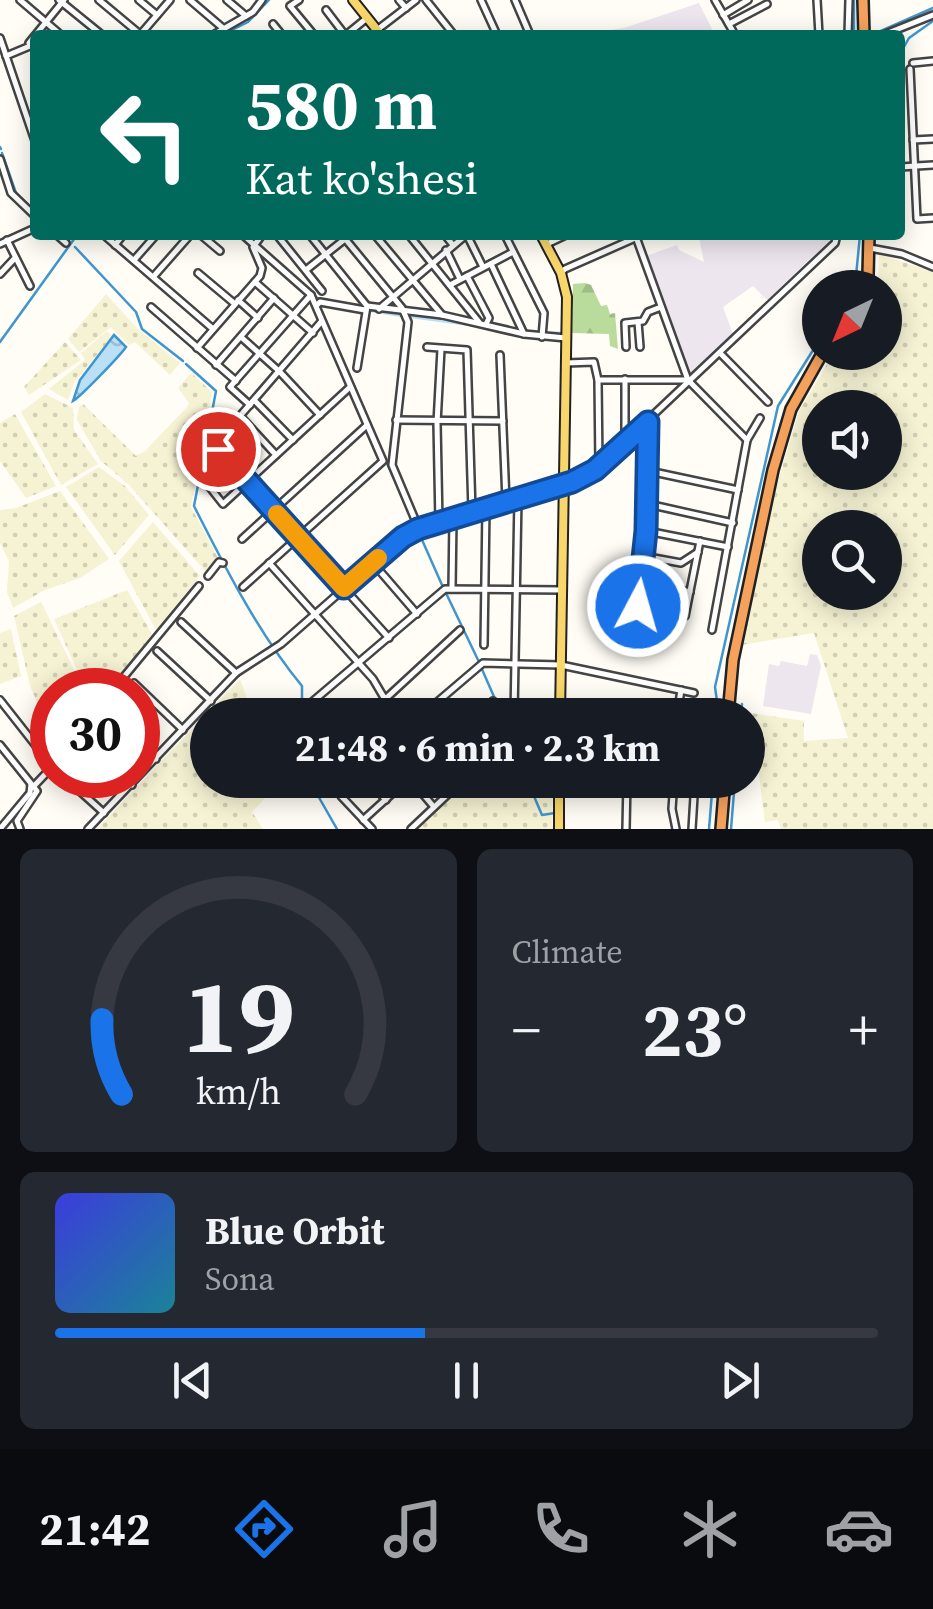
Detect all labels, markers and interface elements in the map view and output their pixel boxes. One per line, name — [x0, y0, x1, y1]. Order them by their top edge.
text: 580 m — [245, 56, 437, 152]
icon: left — [80, 70, 210, 200]
text: Kat ko'shesi — [245, 147, 478, 209]
north arrow — [802, 270, 902, 370]
map controls — [802, 270, 902, 610]
button: sound — [802, 390, 902, 490]
pin — [176, 407, 261, 492]
icon: arrive — [191, 422, 246, 477]
button: search — [802, 510, 902, 610]
position arrow — [586, 554, 690, 658]
speed limit sign: 30 — [30, 668, 160, 798]
text: 21:48 · 6 min · 2.3 km — [295, 722, 660, 774]
text: Climate — [512, 930, 623, 974]
text: 19 — [182, 944, 295, 1087]
text: 23° — [642, 978, 748, 1081]
text: − — [512, 992, 541, 1067]
text: + — [849, 992, 878, 1067]
text: km/h — [196, 1067, 281, 1116]
text: Blue Orbit — [205, 1205, 385, 1257]
text: Sona — [205, 1257, 275, 1301]
icon: previous — [165, 1353, 220, 1408]
icon: pause — [439, 1353, 494, 1408]
icon: next — [713, 1353, 768, 1408]
icon: directions — [229, 1494, 299, 1564]
icon: music — [378, 1494, 448, 1564]
icon: phone — [526, 1494, 596, 1564]
icon: climate — [675, 1494, 745, 1564]
icon: car — [824, 1494, 894, 1564]
text: 21:42 — [39, 1498, 150, 1560]

